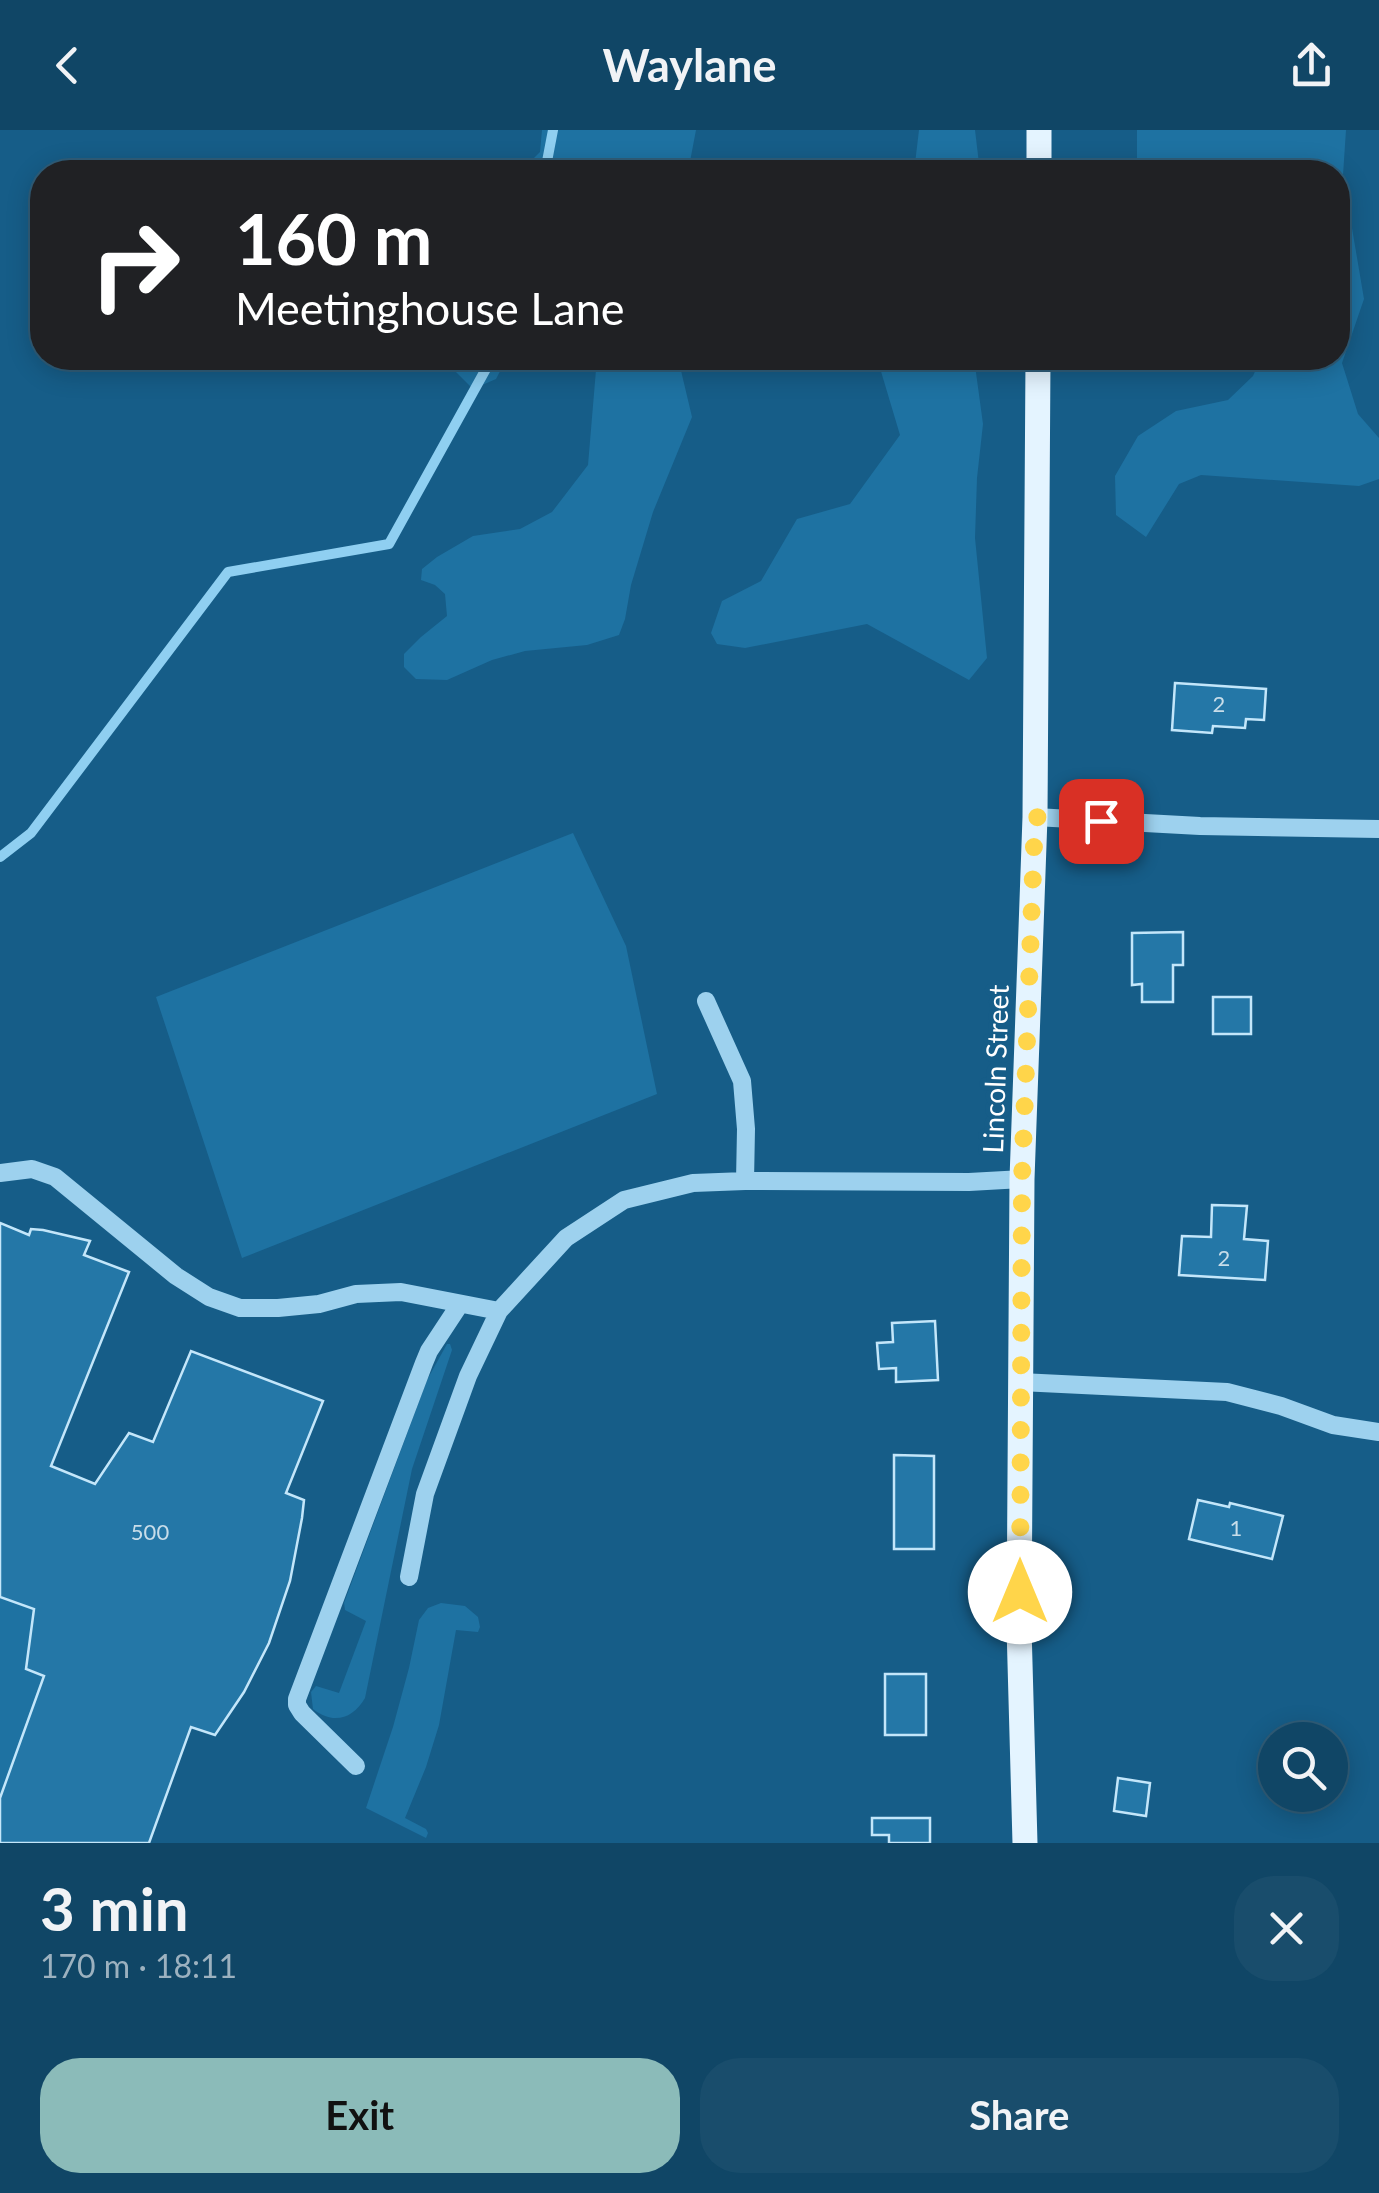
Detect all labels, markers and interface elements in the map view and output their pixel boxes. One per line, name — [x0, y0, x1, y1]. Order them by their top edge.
icon: back — [40, 38, 95, 93]
text: Waylane — [603, 38, 776, 92]
icon: share — [1284, 38, 1339, 93]
text: 160 m — [235, 196, 432, 280]
icon: right — [70, 200, 200, 330]
text: Meetinghouse Lane — [235, 281, 625, 335]
house number: 2 — [1213, 690, 1225, 717]
pin — [1059, 779, 1144, 864]
icon: arrive — [1074, 794, 1129, 849]
street label: Lincoln Street — [975, 984, 1015, 1154]
house number: 2 — [1218, 1244, 1230, 1271]
house number: 1 — [1230, 1514, 1242, 1541]
house number: 500 — [131, 1518, 169, 1545]
position arrow — [968, 1540, 1072, 1644]
map controls — [1258, 1722, 1348, 1812]
button: search — [1258, 1722, 1348, 1812]
text: 3 min — [40, 1872, 189, 1944]
button: close — [1234, 1876, 1339, 1981]
text: 170 m · 18:11 — [40, 1946, 237, 1985]
button: Exit — [40, 2058, 680, 2173]
button: Share — [700, 2058, 1339, 2173]

